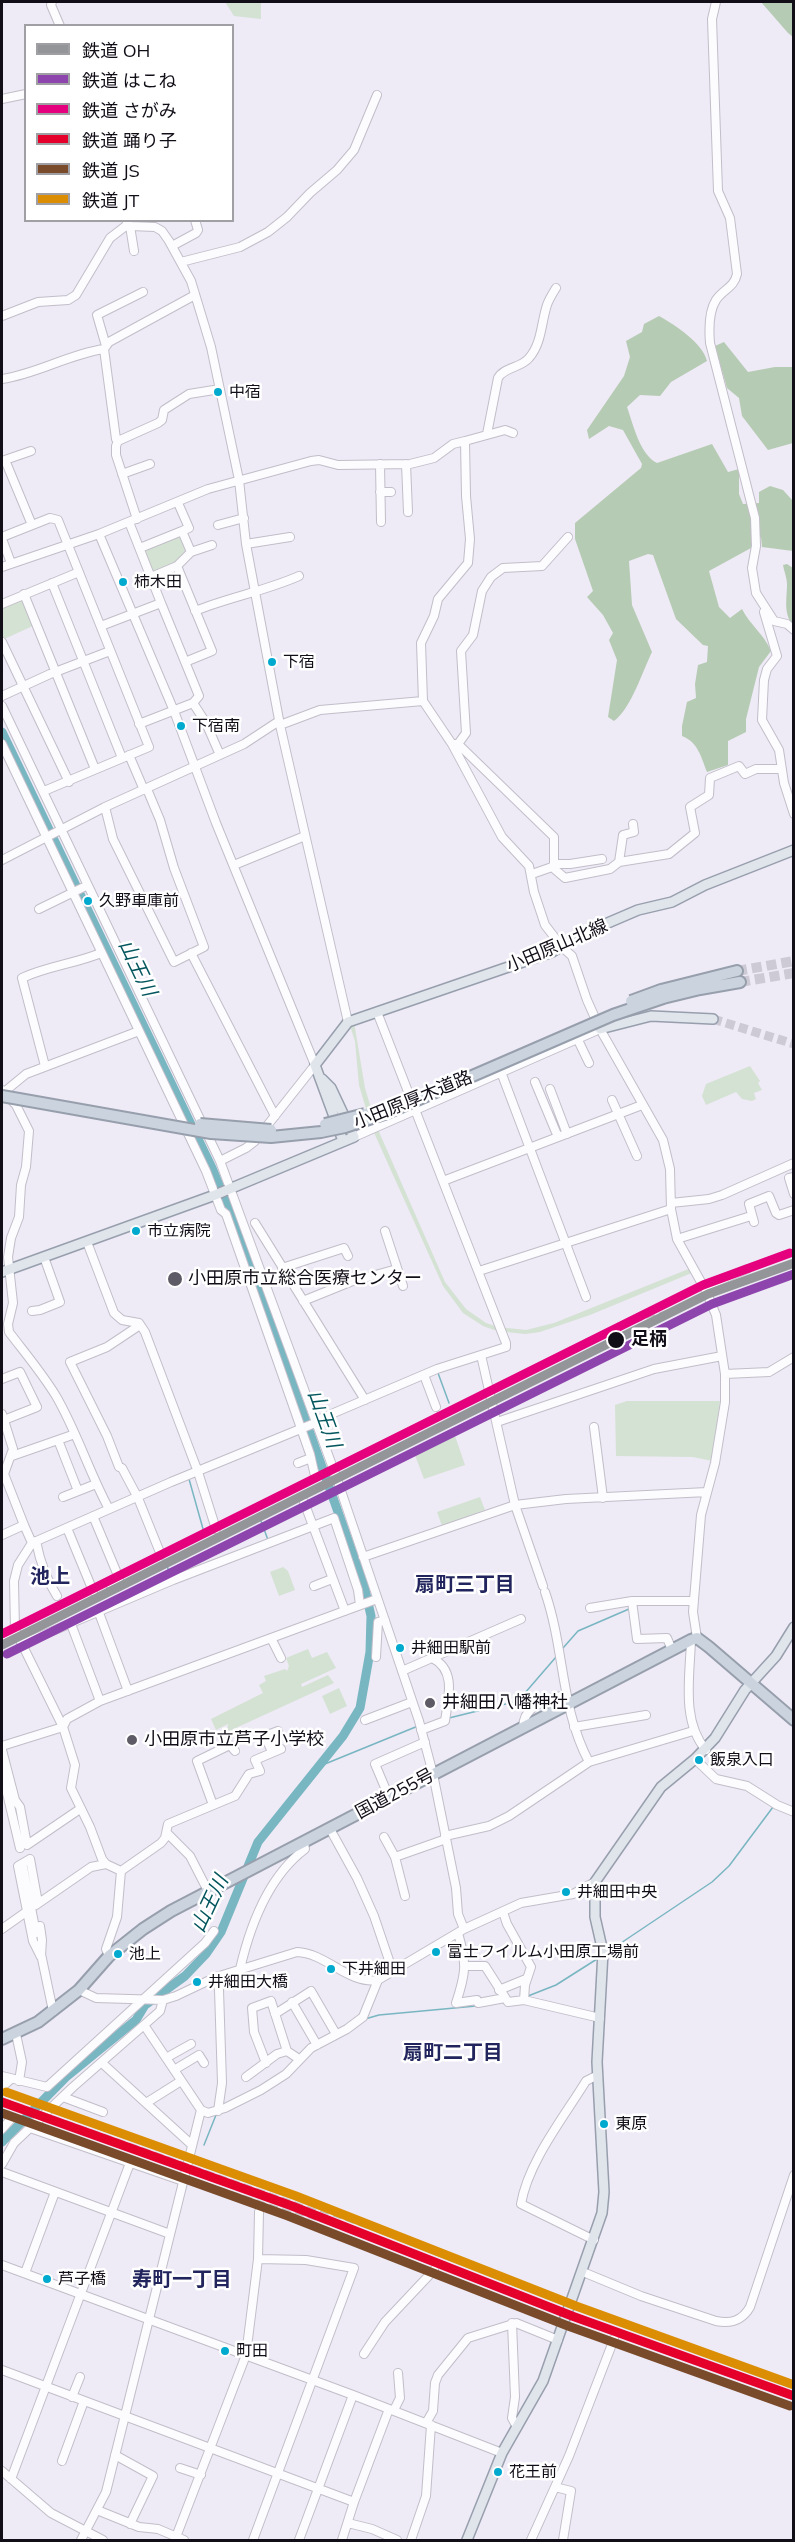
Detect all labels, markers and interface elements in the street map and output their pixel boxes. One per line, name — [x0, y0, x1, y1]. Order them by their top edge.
legend — [24, 24, 234, 222]
text: 鉄道 OH — [82, 39, 150, 62]
text: 鉄道 はこね — [82, 69, 177, 92]
text: 鉄道 さがみ — [82, 99, 177, 122]
text: 鉄道 踊り子 — [82, 129, 177, 152]
text: 鉄道 JS — [82, 159, 140, 182]
text: 鉄道 JT — [82, 189, 140, 212]
place label: 中宿 — [229, 382, 261, 402]
marker: 中宿 — [212, 386, 224, 398]
place label: 柿木田 — [134, 572, 182, 592]
marker: 柿木田 — [117, 576, 129, 588]
place label: 下宿 — [283, 652, 315, 672]
marker: 下宿 — [266, 656, 278, 668]
place label: 下宿南 — [192, 716, 240, 736]
marker: 下宿南 — [175, 720, 187, 732]
place label: 久野車庫前 — [99, 891, 179, 911]
marker: 久野車庫前 — [82, 895, 94, 907]
street label: 小田原山北線 — [503, 915, 611, 977]
water label: 山王川 — [113, 936, 161, 1000]
street label: 小田原厚木道路 — [351, 1066, 475, 1134]
place label: 市立病院 — [147, 1221, 211, 1241]
marker: 市立病院 — [130, 1225, 142, 1237]
place label: 小田原市立総合医療センター — [188, 1268, 422, 1290]
marker: 小田原市立総合医療センター — [166, 1270, 184, 1288]
place label: 足柄 — [631, 1329, 667, 1351]
marker: 足柄 — [606, 1330, 626, 1350]
water label: 山王川 — [302, 1387, 346, 1451]
district label: 池上 — [30, 1565, 70, 1589]
district label: 扇町三丁目 — [415, 1573, 515, 1597]
place label: 井細田駅前 — [411, 1638, 491, 1658]
marker: 井細田駅前 — [394, 1642, 406, 1654]
place label: 井細田八幡神社 — [442, 1692, 568, 1714]
marker: 井細田八幡神社 — [423, 1696, 437, 1710]
place label: 小田原市立芦子小学校 — [144, 1729, 324, 1751]
marker: 小田原市立芦子小学校 — [125, 1733, 139, 1747]
place label: 飯泉入口 — [710, 1750, 774, 1770]
marker: 飯泉入口 — [693, 1754, 705, 1766]
street label: 国道255号 — [352, 1764, 438, 1824]
water label: 山王川 — [186, 1872, 234, 1936]
place label: 井細田中央 — [577, 1882, 657, 1902]
marker: 井細田中央 — [560, 1886, 572, 1898]
place label: 富士フイルム小田原工場前 — [447, 1942, 639, 1962]
place label: 池上 — [129, 1944, 161, 1964]
marker: 富士フイルム小田原工場前 — [430, 1946, 442, 1958]
marker: 池上 — [112, 1948, 124, 1960]
place label: 下井細田 — [342, 1959, 406, 1979]
marker: 下井細田 — [325, 1963, 337, 1975]
place label: 井細田大橋 — [208, 1972, 288, 1992]
marker: 井細田大橋 — [191, 1976, 203, 1988]
district label: 扇町二丁目 — [403, 2041, 503, 2065]
place label: 東原 — [615, 2114, 647, 2134]
marker: 東原 — [598, 2118, 610, 2130]
district label: 寿町一丁目 — [132, 2268, 232, 2292]
place label: 芦子橋 — [58, 2269, 106, 2289]
marker: 芦子橋 — [41, 2273, 53, 2285]
place label: 町田 — [236, 2341, 268, 2361]
marker: 町田 — [219, 2345, 231, 2357]
place label: 花王前 — [509, 2462, 557, 2482]
marker: 花王前 — [492, 2466, 504, 2478]

